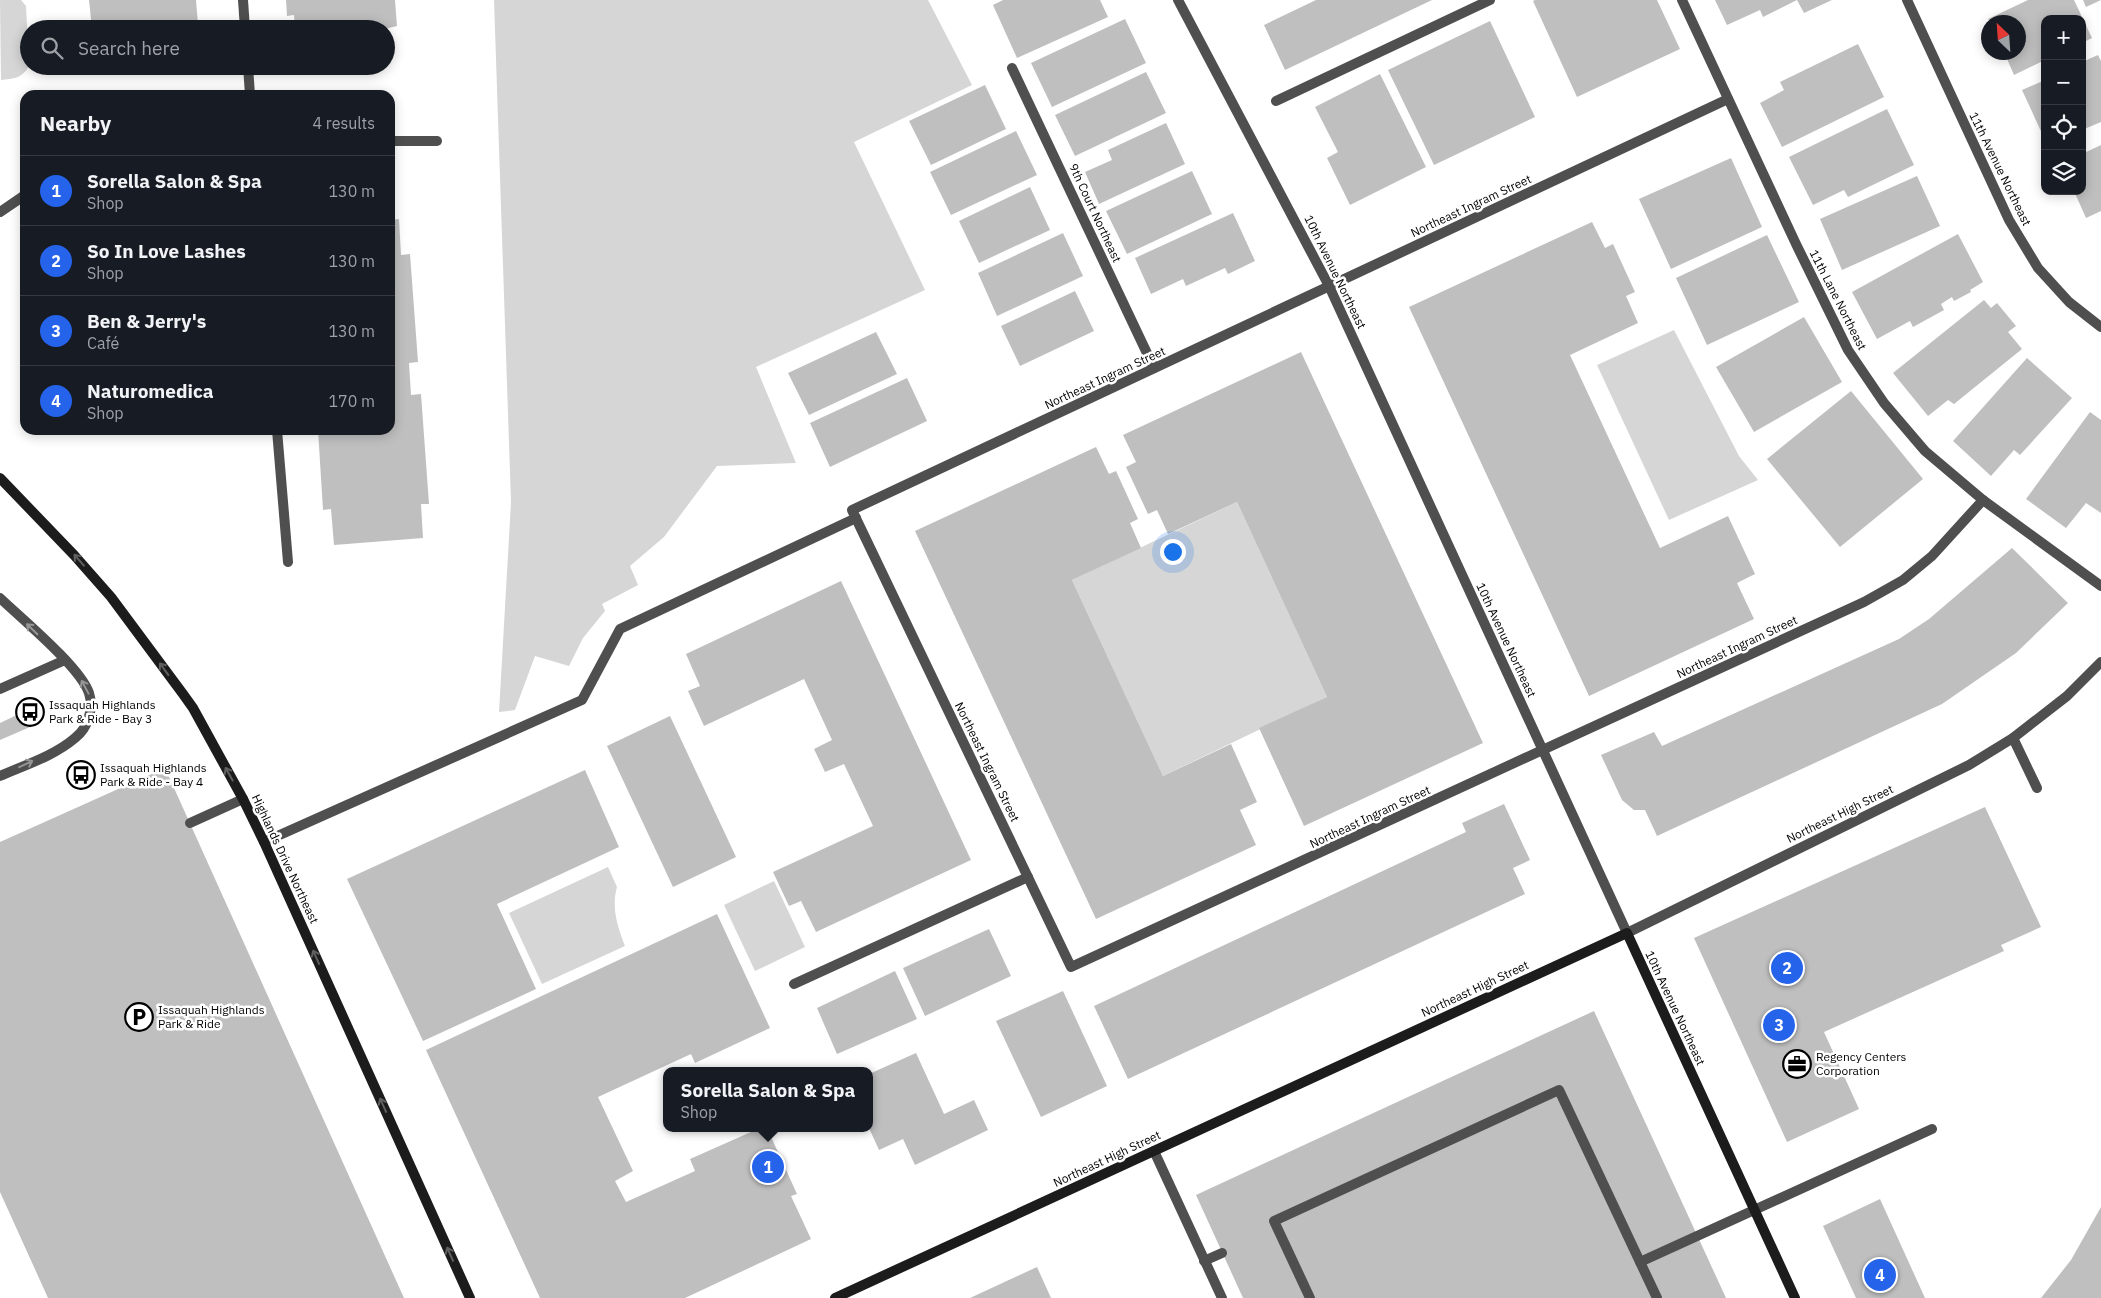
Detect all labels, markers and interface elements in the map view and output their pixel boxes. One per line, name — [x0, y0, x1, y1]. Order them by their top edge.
north arrow — [1981, 15, 2026, 60]
map controls — [2041, 15, 2086, 195]
button: + — [2041, 15, 2086, 60]
search box — [20, 20, 395, 75]
icon: search — [38, 34, 66, 62]
text: Search here — [78, 36, 180, 60]
button: − — [2041, 60, 2086, 105]
button: locate — [2041, 105, 2086, 150]
text: Nearby — [40, 109, 111, 137]
street label: 11th Avenue Northeast — [1966, 109, 2035, 228]
text: 4 results — [312, 113, 375, 133]
button: layers — [2041, 150, 2086, 195]
street label: 9th Court Northeast — [1066, 161, 1125, 265]
text: Sorella Salon & Spa — [87, 169, 262, 193]
street label: Northeast Ingram Street — [1408, 171, 1534, 240]
text: 1 — [51, 181, 61, 201]
text: 130 m — [328, 181, 375, 201]
text: Shop — [87, 193, 124, 213]
street label: 10th Avenue Northeast — [1301, 212, 1370, 331]
text: So In Love Lashes — [87, 239, 246, 263]
street label: 11th Lane Northeast — [1807, 247, 1870, 352]
text: 2 — [51, 251, 61, 271]
text: 130 m — [328, 251, 375, 271]
text: Shop — [87, 263, 124, 283]
text: Ben & Jerry's — [87, 309, 206, 333]
text: 3 — [51, 321, 61, 341]
text: 130 m — [328, 321, 375, 341]
text: Café — [87, 333, 119, 353]
street label: Northeast Ingram Street — [1042, 343, 1168, 412]
text: Naturomedica — [87, 379, 214, 403]
text: 4 — [51, 391, 61, 411]
text: 170 m — [328, 391, 375, 411]
text: Shop — [87, 403, 124, 423]
your location — [1160, 539, 1186, 565]
one-way arrow — [73, 554, 85, 567]
street label: 10th Avenue Northeast — [1473, 580, 1540, 700]
street label: Northeast Ingram Street — [1674, 612, 1800, 681]
one-way arrow — [26, 623, 39, 635]
one-way arrow — [159, 663, 170, 676]
one-way arrow — [80, 680, 90, 695]
bus stop icon: Issaquah Highlands Park & Ride - Bay 3 — [15, 697, 45, 727]
place label: Issaquah Highlands Park & Ride - Bay 3 — [49, 697, 156, 726]
street label: Northeast Ingram Street — [952, 699, 1023, 824]
one-way arrow — [18, 759, 33, 769]
bus stop icon: Issaquah Highlands Park & Ride - Bay 4 — [66, 760, 96, 790]
place label: Issaquah Highlands Park & Ride - Bay 4 — [100, 760, 207, 789]
one-way arrow — [224, 768, 234, 782]
street label: Northeast High Street — [1784, 781, 1896, 846]
street label: Northeast Ingram Street — [1307, 782, 1433, 851]
street label: Highlands Drive Northeast — [249, 792, 322, 926]
street label: 10th Avenue Northeast — [1642, 948, 1709, 1068]
pin: 2 — [1771, 949, 1803, 987]
one-way arrow — [311, 950, 321, 965]
street label: Northeast High Street — [1419, 957, 1531, 1020]
parking icon: Issaquah Highlands Park & Ride — [124, 1002, 154, 1032]
place label: Issaquah Highlands Park & Ride — [158, 1002, 265, 1031]
pin: 3 — [1763, 1006, 1795, 1044]
office icon: Regency Centers Corporation — [1782, 1049, 1812, 1079]
place label: Regency Centers Corporation — [1816, 1049, 1907, 1078]
popup — [663, 1067, 873, 1132]
text: Sorella Salon & Spa — [681, 1078, 855, 1102]
one-way arrow — [378, 1098, 387, 1113]
text: Shop — [681, 1102, 717, 1122]
street label: Northeast High Street — [1051, 1127, 1163, 1190]
pin: 1 — [752, 1148, 784, 1186]
one-way arrow — [444, 1247, 454, 1262]
pin: 4 — [1864, 1256, 1896, 1294]

